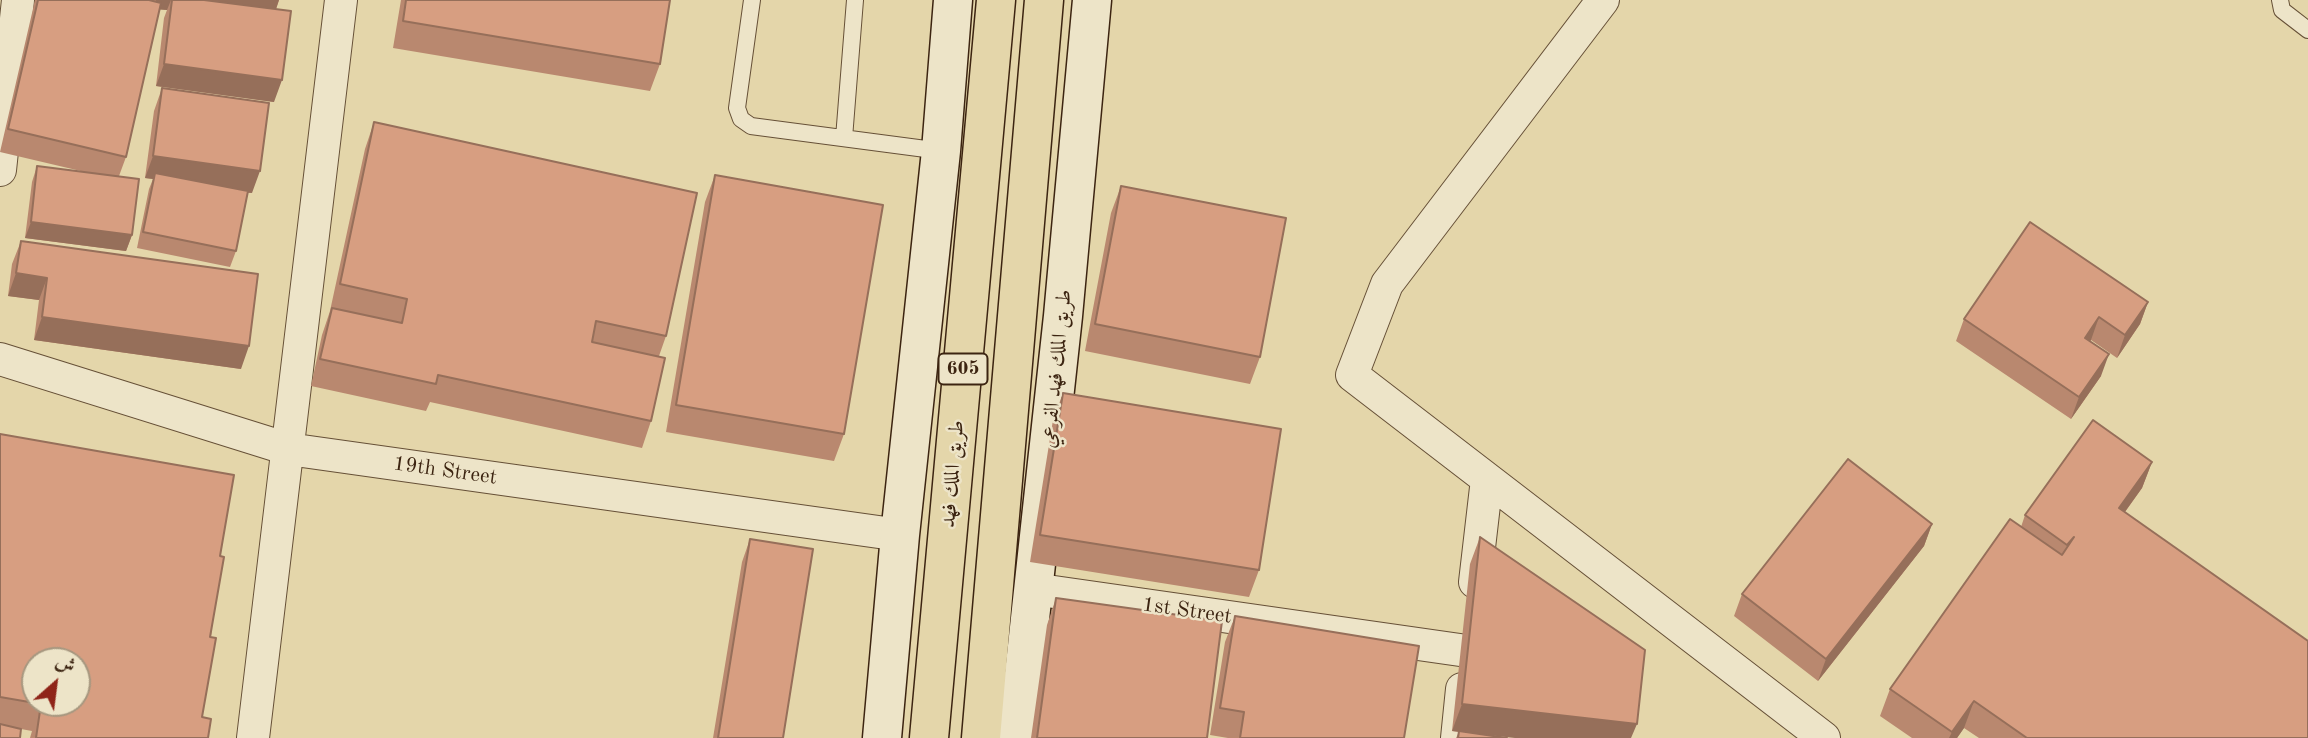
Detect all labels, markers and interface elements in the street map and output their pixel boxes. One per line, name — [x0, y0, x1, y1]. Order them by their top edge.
street label: طريق الملك فهد الفرعي — [1036, 288, 1078, 450]
road number: 605 — [939, 354, 988, 384]
street label: طريق الملك فهد — [936, 419, 970, 529]
street label: 19th Street — [391, 451, 499, 491]
street label: 1st Street — [1141, 592, 1233, 630]
north arrow — [21, 647, 91, 717]
text: ش — [52, 652, 78, 678]

